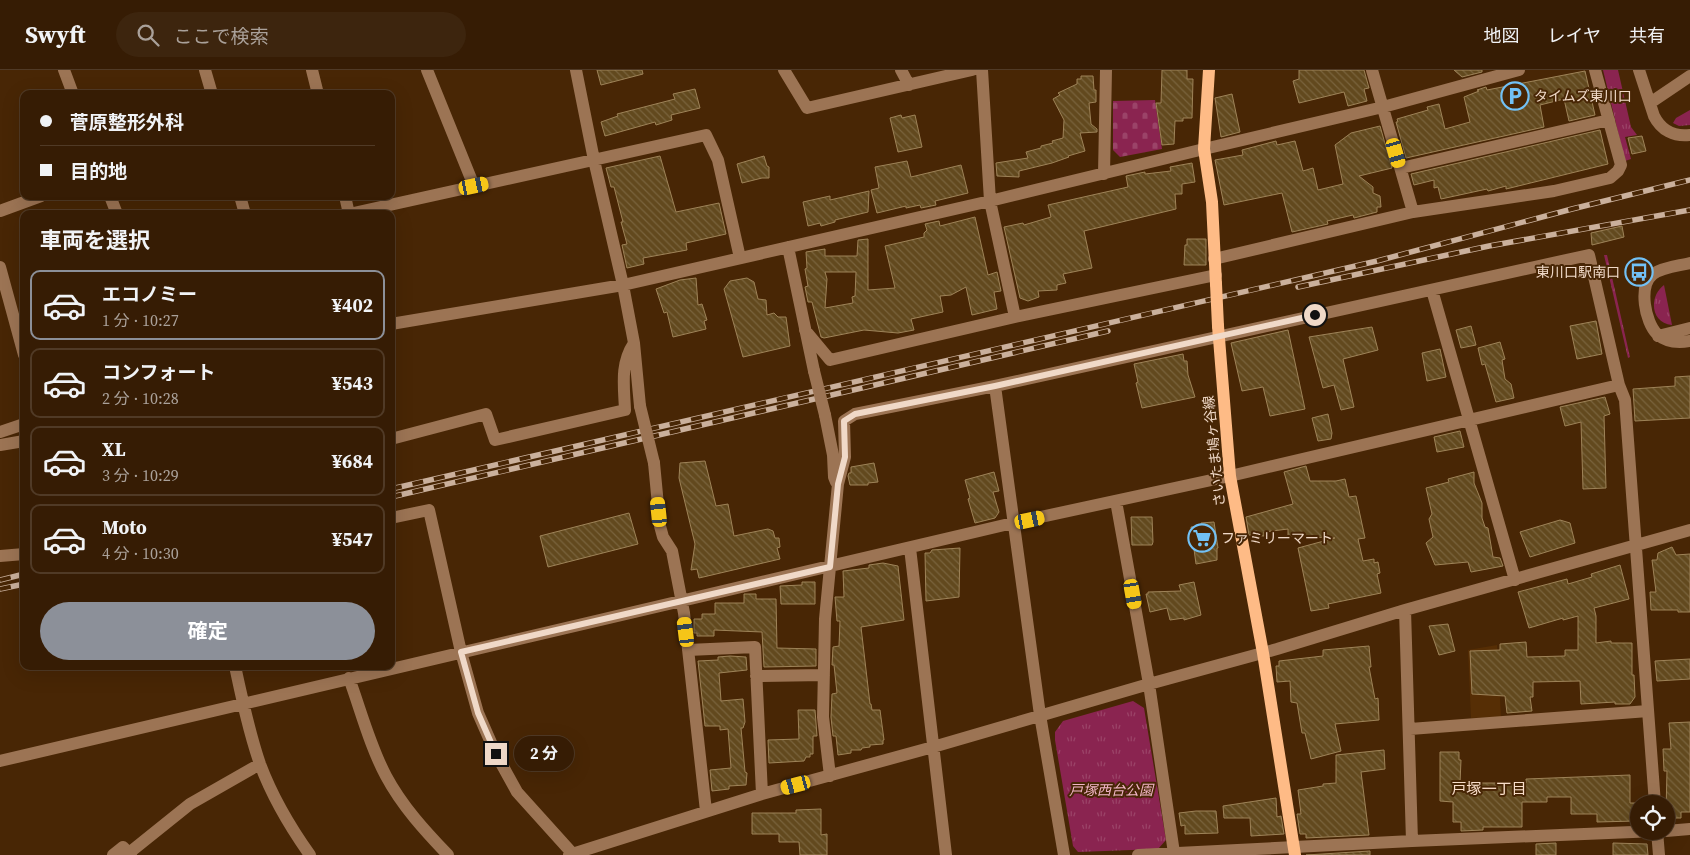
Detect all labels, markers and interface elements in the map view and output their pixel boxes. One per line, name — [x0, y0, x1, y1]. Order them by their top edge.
search box — [116, 12, 466, 57]
text: Swyft — [25, 18, 86, 51]
icon: search — [134, 21, 162, 49]
text: ここで検索 — [174, 23, 269, 49]
text: 地図 — [1484, 23, 1520, 48]
text: レイヤ — [1548, 23, 1601, 48]
text: 共有 — [1629, 23, 1665, 48]
parking icon: タイムズ東川口 — [1500, 81, 1530, 111]
place label: タイムズ東川口 — [1534, 86, 1632, 106]
text: 菅原整形外科 — [70, 109, 184, 135]
car — [1384, 137, 1407, 169]
text: 目的地 — [70, 158, 127, 184]
car — [457, 176, 490, 196]
text: 車両を選択 — [40, 225, 150, 255]
bus stop icon: 東川口駅南口 — [1624, 257, 1654, 287]
place label: 東川口駅南口 — [1536, 262, 1620, 282]
text: エコノミー — [102, 281, 197, 307]
icon: car — [42, 283, 87, 328]
text: ¥402 — [332, 292, 373, 318]
route start — [1304, 304, 1326, 326]
text: 1 分 · 10:27 — [102, 309, 179, 331]
text: コンフォート — [102, 359, 215, 385]
icon: car — [42, 361, 87, 406]
text: ¥543 — [332, 370, 373, 396]
text: 2 分 · 10:28 — [102, 387, 179, 409]
street label: さいたま鳩ヶ谷線 — [1198, 394, 1230, 508]
text: XL — [102, 436, 125, 462]
icon: car — [42, 439, 87, 484]
text: ¥684 — [332, 448, 373, 474]
text: 3 分 · 10:29 — [102, 464, 179, 486]
car — [649, 496, 668, 528]
car — [1013, 510, 1046, 530]
text: Moto — [102, 514, 147, 540]
icon: car — [42, 517, 87, 562]
supermarket icon: ファミリーマート — [1187, 523, 1217, 553]
text: ¥547 — [332, 526, 373, 552]
place label: ファミリーマート — [1221, 528, 1333, 548]
text: 4 分 · 10:30 — [102, 542, 179, 564]
car — [1123, 578, 1142, 610]
button: 確定 — [40, 602, 375, 660]
car — [676, 616, 695, 648]
callout: 2 分 — [514, 736, 574, 772]
text: 2 分 — [530, 742, 558, 764]
route end — [485, 743, 507, 765]
car — [779, 774, 812, 796]
district label: 戸塚一丁目 — [1451, 778, 1527, 799]
park label: 戸塚西台公園 — [1069, 780, 1155, 800]
map controls — [1630, 795, 1675, 840]
button: locate — [1630, 795, 1675, 840]

